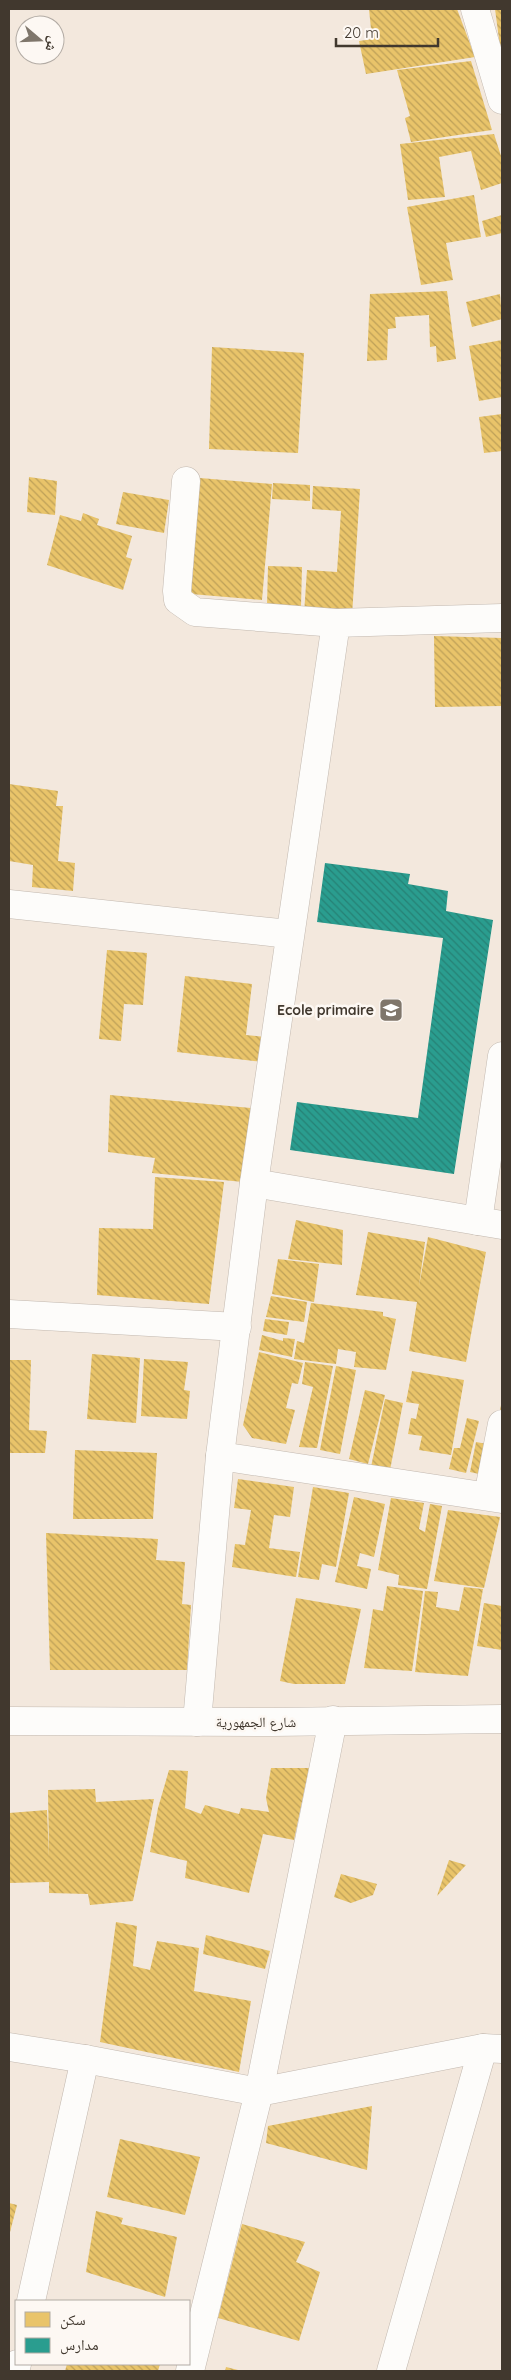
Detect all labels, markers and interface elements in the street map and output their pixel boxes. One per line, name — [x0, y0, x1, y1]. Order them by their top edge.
north arrow — [15, 15, 65, 65]
scale bar — [336, 15, 438, 47]
text: 20 m — [344, 23, 379, 42]
text: ش — [41, 34, 63, 54]
school or university icon: Ecole primaire — [378, 997, 404, 1023]
place label: Ecole primaire — [277, 1001, 374, 1019]
street label: شارع الجمهورية — [216, 1713, 296, 1732]
legend — [15, 2300, 190, 2365]
text: سكن — [60, 2310, 86, 2330]
text: مدارس — [60, 2335, 99, 2355]

